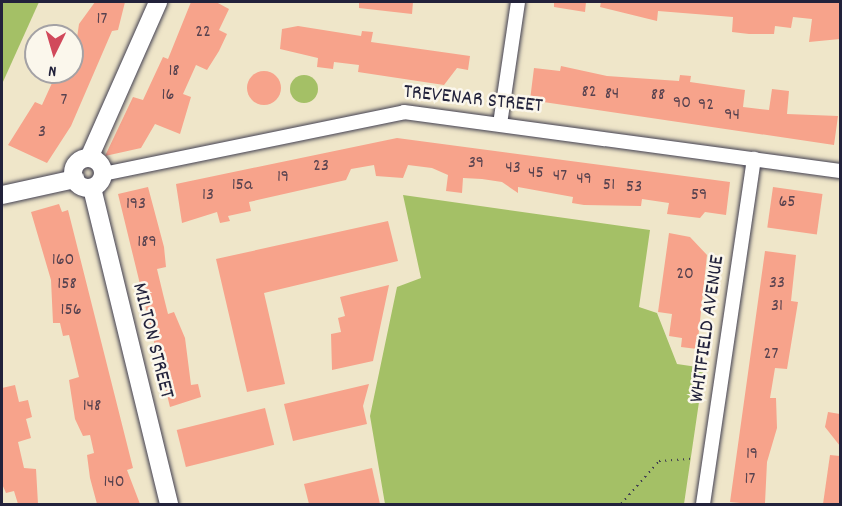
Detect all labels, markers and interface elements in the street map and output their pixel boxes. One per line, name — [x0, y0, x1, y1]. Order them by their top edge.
house number: 17 — [97, 9, 107, 31]
house number: 22 — [195, 22, 211, 44]
north arrow — [24, 24, 84, 84]
text: N — [48, 59, 58, 82]
house number: 18 — [168, 61, 180, 83]
street label: TREVENAR STREET — [402, 80, 544, 120]
house number: 82 — [581, 82, 597, 104]
house number: 84 — [605, 84, 619, 106]
house number: 16 — [162, 85, 174, 107]
house number: 88 — [651, 85, 665, 107]
house number: 7 — [61, 90, 67, 112]
house number: 90 — [673, 93, 691, 115]
house number: 92 — [698, 95, 714, 117]
house number: 94 — [724, 105, 740, 127]
house number: 3 — [38, 122, 46, 144]
house number: 39 — [468, 153, 484, 175]
house number: 23 — [313, 156, 329, 178]
house number: 43 — [505, 158, 521, 180]
house number: 45 — [528, 163, 544, 185]
house number: 47 — [553, 166, 567, 188]
house number: 19 — [277, 167, 289, 189]
house number: 49 — [576, 169, 592, 191]
house number: 15a — [232, 175, 252, 197]
house number: 51 — [603, 175, 615, 197]
house number: 53 — [626, 177, 642, 199]
house number: 13 — [202, 185, 214, 207]
house number: 59 — [691, 185, 707, 207]
house number: 65 — [778, 192, 796, 214]
house number: 193 — [126, 194, 146, 216]
house number: 189 — [137, 232, 157, 254]
house number: 160 — [52, 250, 74, 272]
street label: WHITFIELD AVENUE — [685, 254, 731, 404]
house number: 20 — [676, 264, 694, 286]
house number: 33 — [769, 273, 785, 295]
house number: 158 — [57, 274, 77, 296]
street label: MILTON STREET — [125, 281, 179, 401]
house number: 31 — [771, 296, 783, 318]
house number: 156 — [60, 300, 82, 322]
house number: 27 — [764, 344, 778, 366]
house number: 148 — [83, 396, 101, 418]
house number: 19 — [746, 444, 758, 466]
house number: 17 — [745, 469, 755, 491]
house number: 140 — [103, 472, 125, 494]

